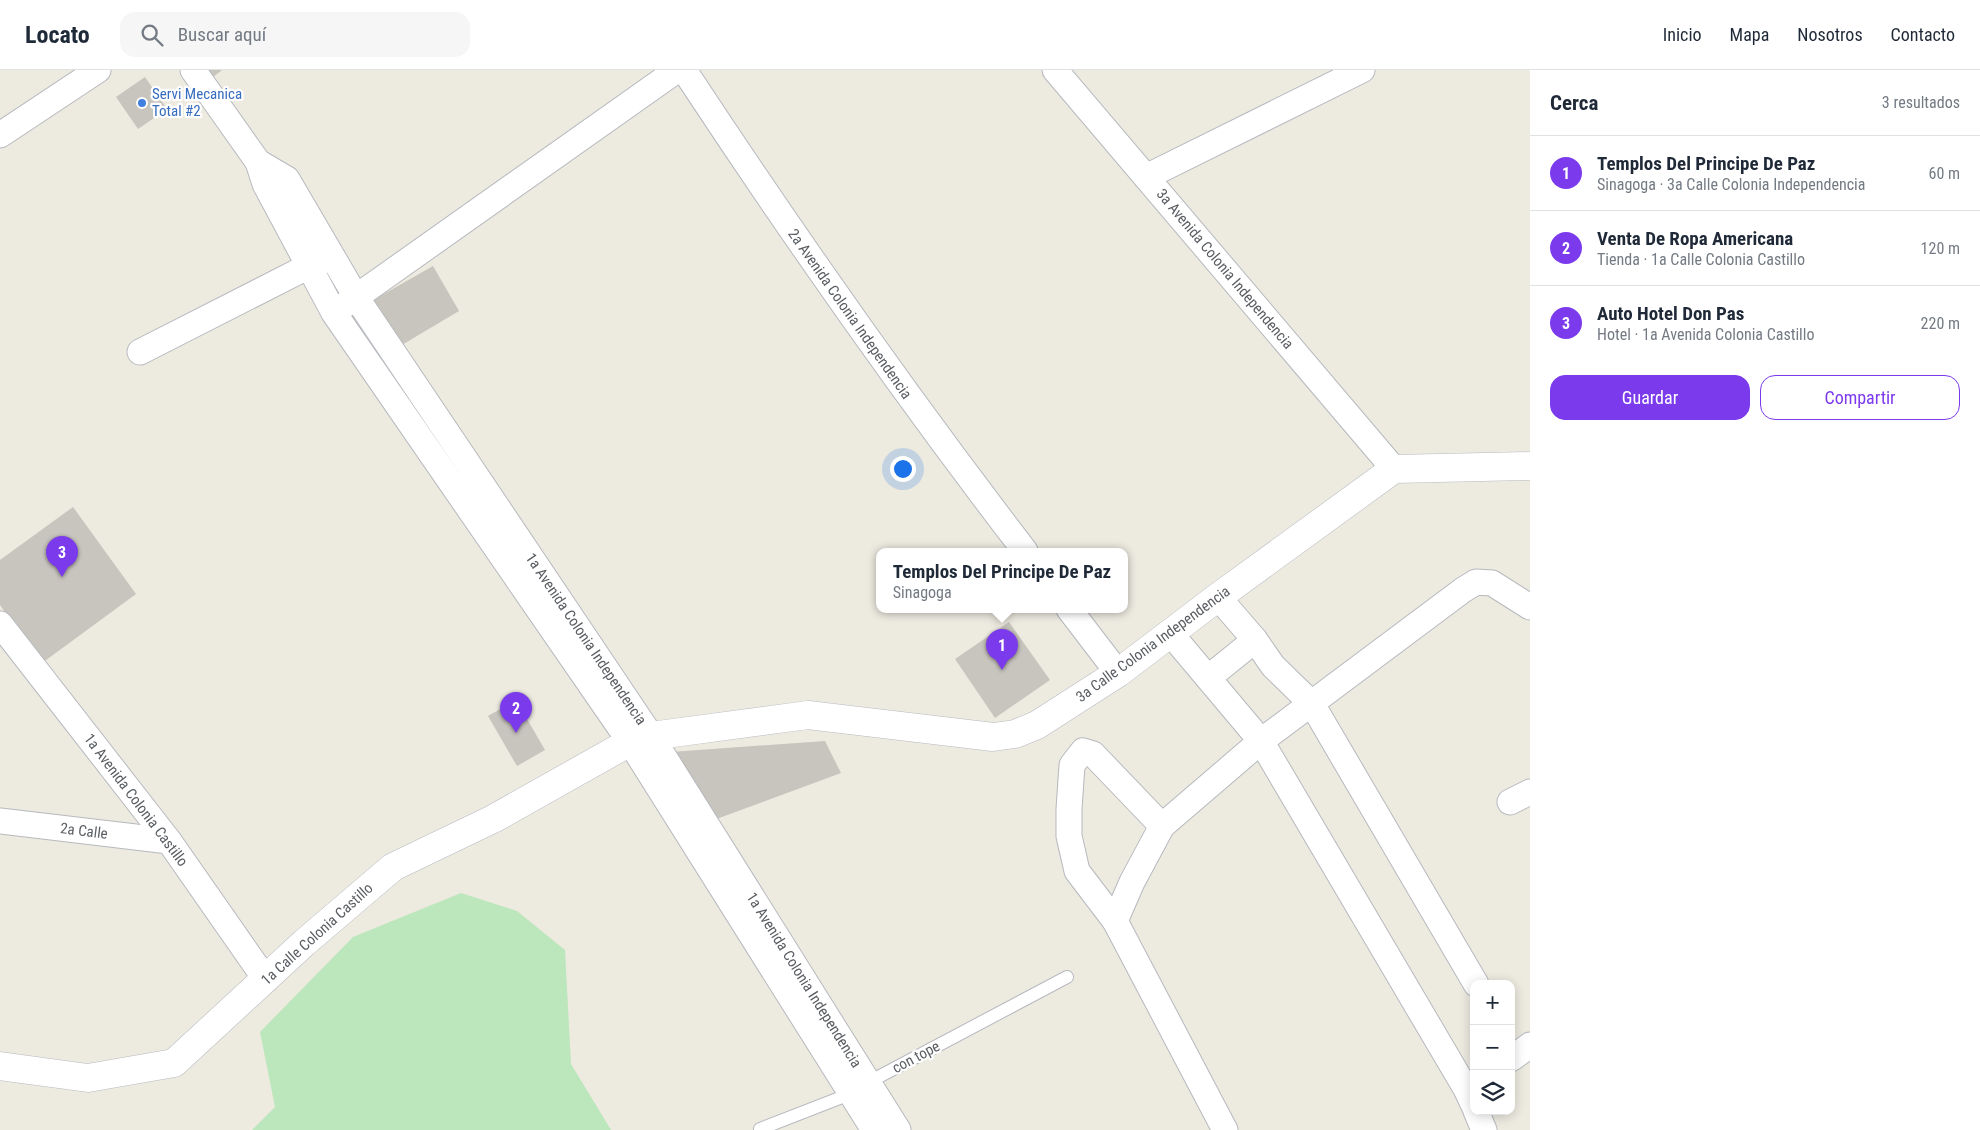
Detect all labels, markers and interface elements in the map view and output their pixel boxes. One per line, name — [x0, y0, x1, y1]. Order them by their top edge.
search box — [120, 12, 470, 57]
text: Locato — [25, 21, 90, 49]
icon: search — [138, 21, 166, 49]
text: Buscar aquí — [178, 23, 266, 46]
text: Inicio — [1663, 24, 1702, 45]
text: Mapa — [1730, 24, 1769, 45]
text: Nosotros — [1797, 24, 1863, 45]
text: Contacto — [1891, 24, 1955, 45]
place label: Servi Mecanica Total #2 — [152, 85, 242, 120]
text: Cerca — [1550, 91, 1598, 115]
text: 3 resultados — [1882, 93, 1960, 112]
marker: Servi Mecanica Total #2 — [136, 97, 148, 109]
text: Templos Del Principe De Paz — [1597, 152, 1815, 175]
text: 1 — [1562, 164, 1570, 183]
text: 60 m — [1928, 164, 1960, 183]
text: Sinagoga · 3a Calle Colonia Independencia — [1597, 175, 1865, 194]
street label: 3a Avenida Colonia Independencia — [1153, 185, 1297, 353]
street label: 2a Avenida Colonia Independencia — [784, 226, 916, 402]
text: Venta De Ropa Americana — [1597, 227, 1793, 250]
text: 2 — [1562, 239, 1570, 258]
text: 120 m — [1921, 239, 1960, 258]
text: Tienda · 1a Calle Colonia Castillo — [1597, 250, 1805, 269]
text: Auto Hotel Don Pas — [1597, 302, 1744, 325]
text: 3 — [1562, 314, 1570, 333]
text: 220 m — [1921, 314, 1960, 333]
text: Hotel · 1a Avenida Colonia Castillo — [1597, 325, 1814, 344]
button: Guardar — [1550, 375, 1750, 420]
button: Compartir — [1760, 375, 1960, 420]
your location — [890, 456, 916, 482]
pin: 3 — [46, 536, 78, 577]
popup — [876, 548, 1128, 613]
street label: 1a Avenida Colonia Independencia — [522, 550, 650, 728]
text: Templos Del Principe De Paz — [893, 560, 1111, 583]
street label: 3a Calle Colonia Independencia — [1073, 582, 1233, 706]
text: Sinagoga — [893, 583, 952, 602]
pin: 1 — [986, 629, 1018, 670]
pin: 2 — [500, 692, 532, 733]
street label: 1a Avenida Colonia Castillo — [80, 730, 192, 870]
street label: 2a Calle — [59, 819, 109, 843]
street label: 1a Calle Colonia Castillo — [257, 879, 377, 989]
street label: 1a Avenida Colonia Independencia — [743, 889, 865, 1071]
map controls — [1470, 980, 1515, 1115]
button: + — [1470, 980, 1515, 1025]
button: − — [1470, 1025, 1515, 1070]
street label: con tope — [889, 1037, 943, 1077]
button: layers — [1470, 1070, 1515, 1115]

